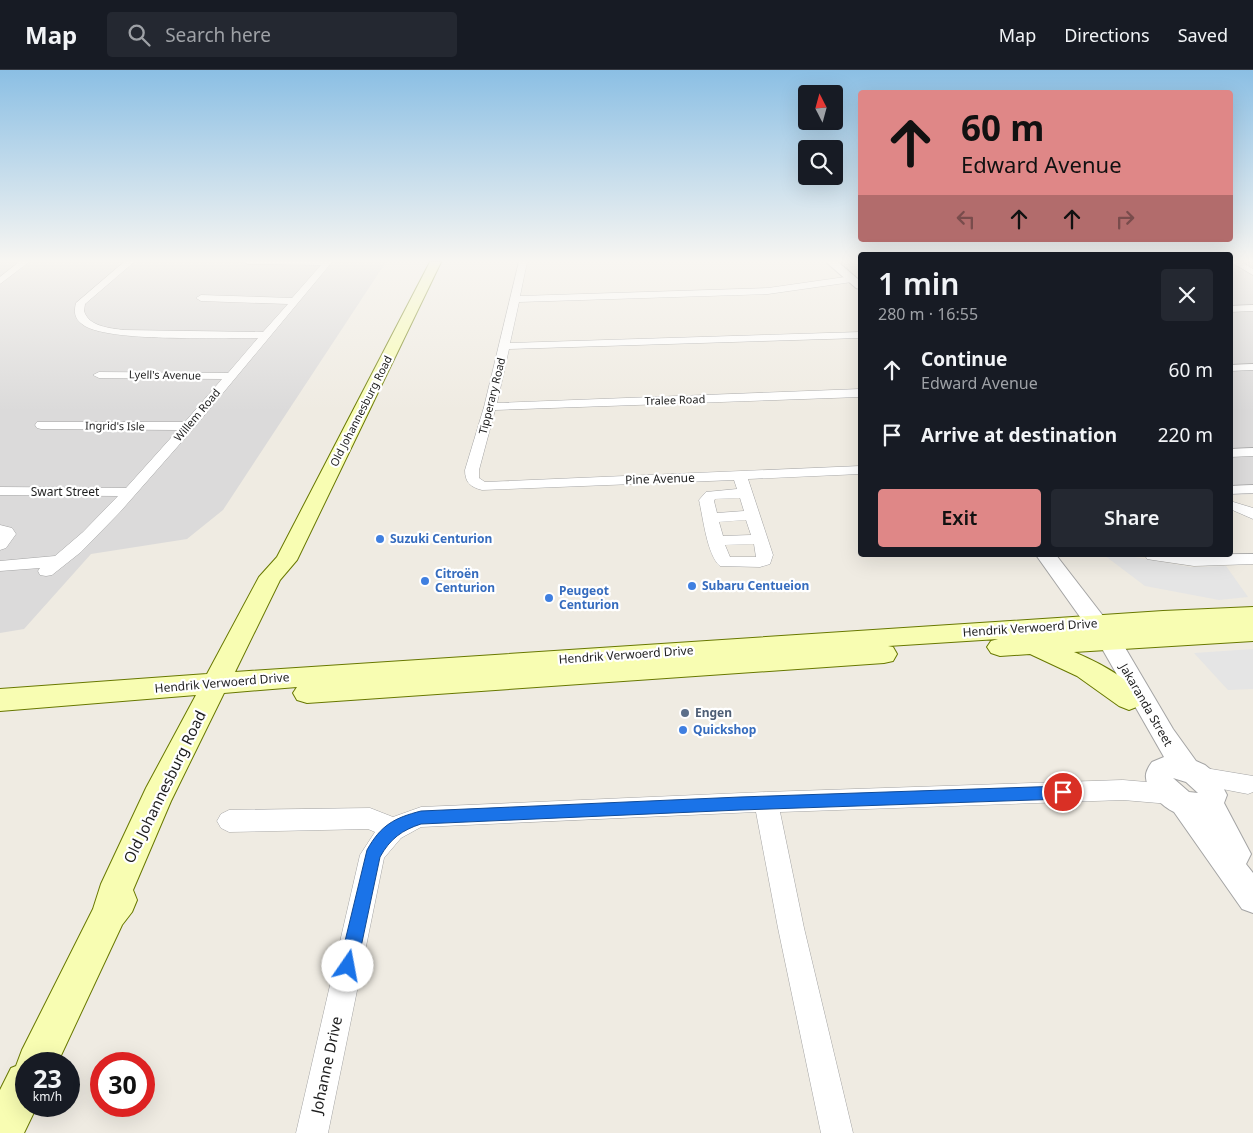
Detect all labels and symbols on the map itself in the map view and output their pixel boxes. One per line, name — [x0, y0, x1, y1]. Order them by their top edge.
north arrow — [798, 85, 842, 130]
street label: Old Johannesburg Road — [326, 353, 395, 469]
street label: Tipperary Road — [475, 356, 508, 436]
street label: Lyell's Avenue — [129, 366, 201, 383]
street label: Willem Road — [170, 385, 223, 444]
street label: Tralee Road — [644, 391, 706, 408]
street label: Ingrid's Isle — [85, 417, 145, 434]
street label: Pine Avenue — [625, 469, 695, 488]
street label: Swart Street — [31, 483, 100, 500]
place label: Suzuki Centurion — [390, 530, 492, 547]
marker: Suzuki Centurion — [374, 533, 386, 545]
place label: Citroën Centurion — [435, 565, 495, 596]
marker: Citroën Centurion — [419, 575, 431, 587]
place label: Subaru Centueion — [702, 577, 809, 594]
marker: Subaru Centueion — [686, 580, 698, 592]
place label: Peugeot Centurion — [559, 582, 619, 613]
marker: Peugeot Centurion — [543, 592, 555, 604]
street label: Hendrik Verwoerd Drive — [962, 614, 1098, 641]
street label: Hendrik Verwoerd Drive — [558, 641, 694, 668]
street label: Jakaranda Street — [1115, 659, 1177, 750]
street label: Hendrik Verwoerd Drive — [154, 668, 290, 697]
place label: Engen — [695, 704, 732, 721]
street label: Old Johannesburg Road — [118, 707, 210, 866]
marker: Engen — [679, 707, 691, 719]
place label: Quickshop — [693, 721, 757, 738]
marker: Quickshop — [677, 724, 689, 736]
pin — [1042, 771, 1084, 813]
position arrow — [321, 939, 373, 991]
street label: Johanne Drive — [306, 1014, 346, 1117]
speed limit sign: 30 — [90, 1052, 155, 1117]

